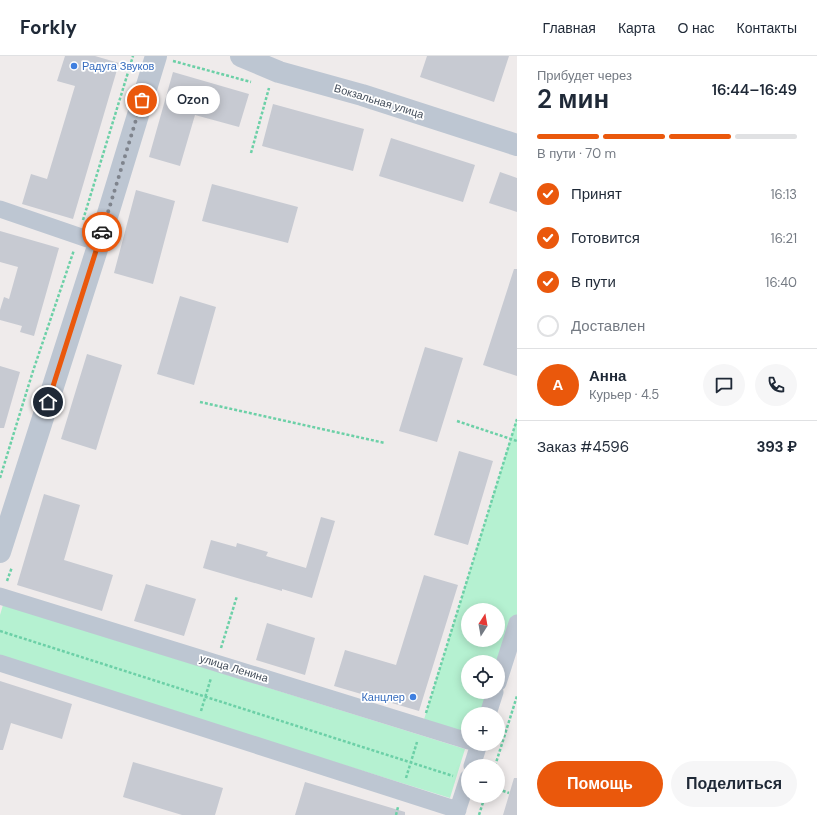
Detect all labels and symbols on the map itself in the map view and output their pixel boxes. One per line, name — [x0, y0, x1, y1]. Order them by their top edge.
place label: Радуга Звуков — [82, 59, 155, 73]
marker: Радуга Звуков — [69, 61, 79, 71]
street label: Вокзальная улица — [332, 81, 426, 122]
pin — [125, 83, 159, 117]
callout: Ozon — [166, 86, 220, 114]
courier — [82, 212, 122, 252]
pin — [31, 385, 65, 419]
north arrow — [461, 603, 505, 647]
street label: улица Ленина — [198, 651, 271, 685]
place label: Канцлер — [361, 690, 405, 704]
marker: Канцлер — [408, 692, 418, 702]

